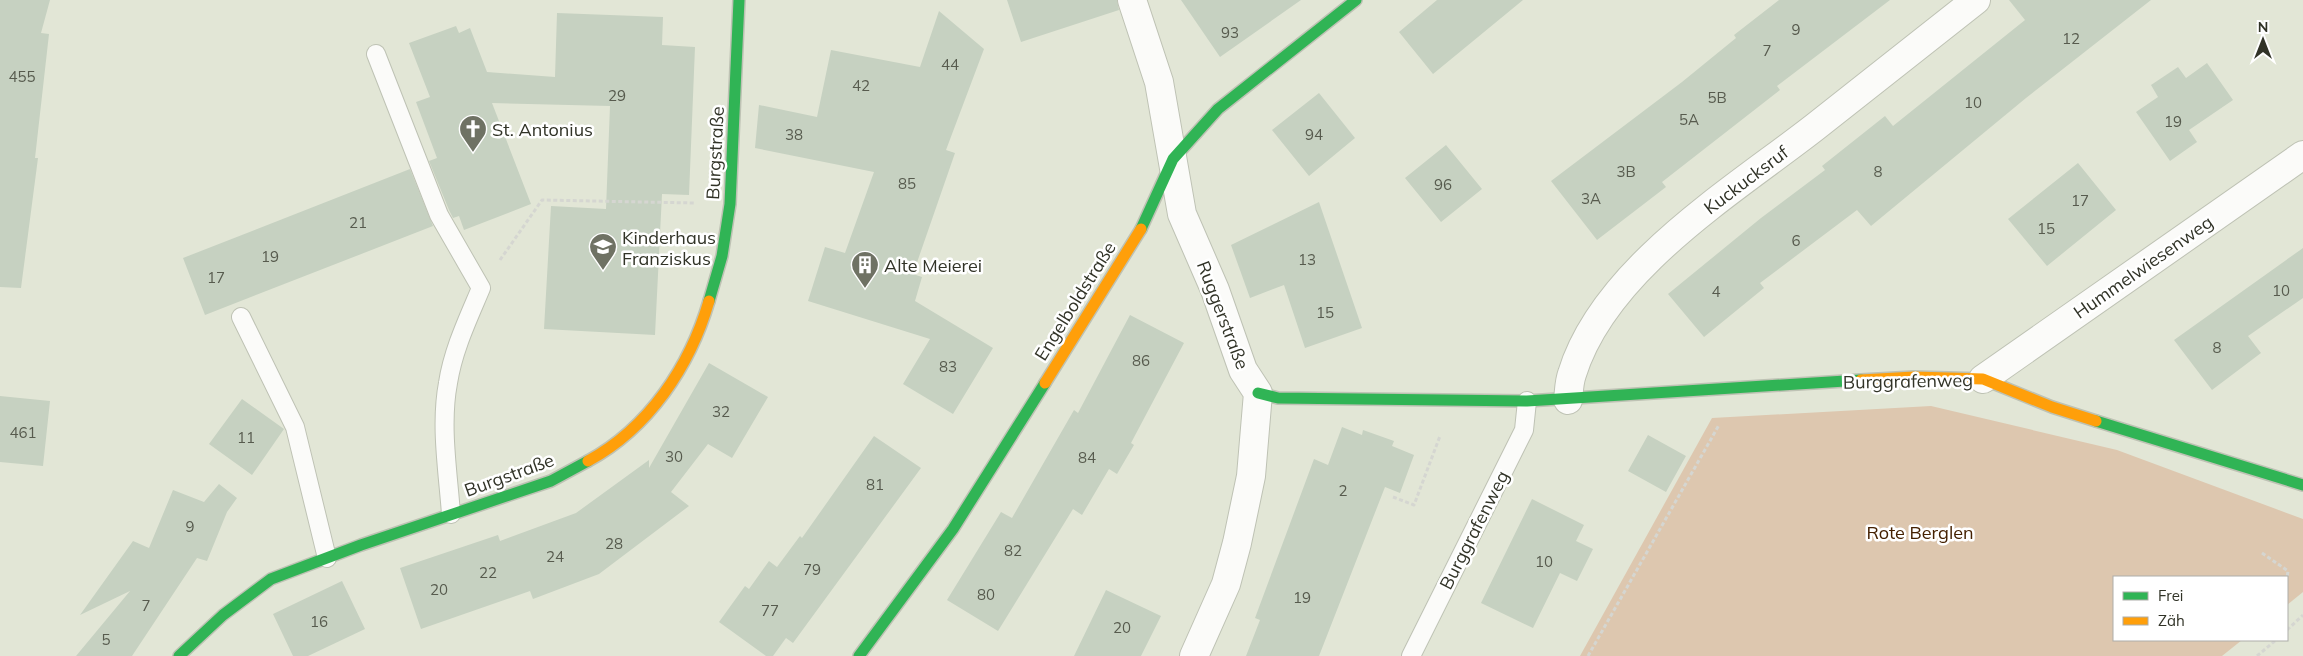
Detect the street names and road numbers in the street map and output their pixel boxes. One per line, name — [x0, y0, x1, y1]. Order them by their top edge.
street label: Burgstraße — [701, 106, 729, 200]
street label: Kuckucksruf — [1699, 140, 1794, 219]
street label: Hummelwiesenweg — [2069, 210, 2217, 324]
street label: Engelboldstraße — [1029, 237, 1121, 365]
street label: Ruggerstraße — [1192, 257, 1254, 373]
street label: Burggrafenweg — [1843, 368, 1973, 394]
street label: Burgstraße — [461, 448, 557, 502]
street label: Burggrafenweg — [1434, 467, 1514, 593]

